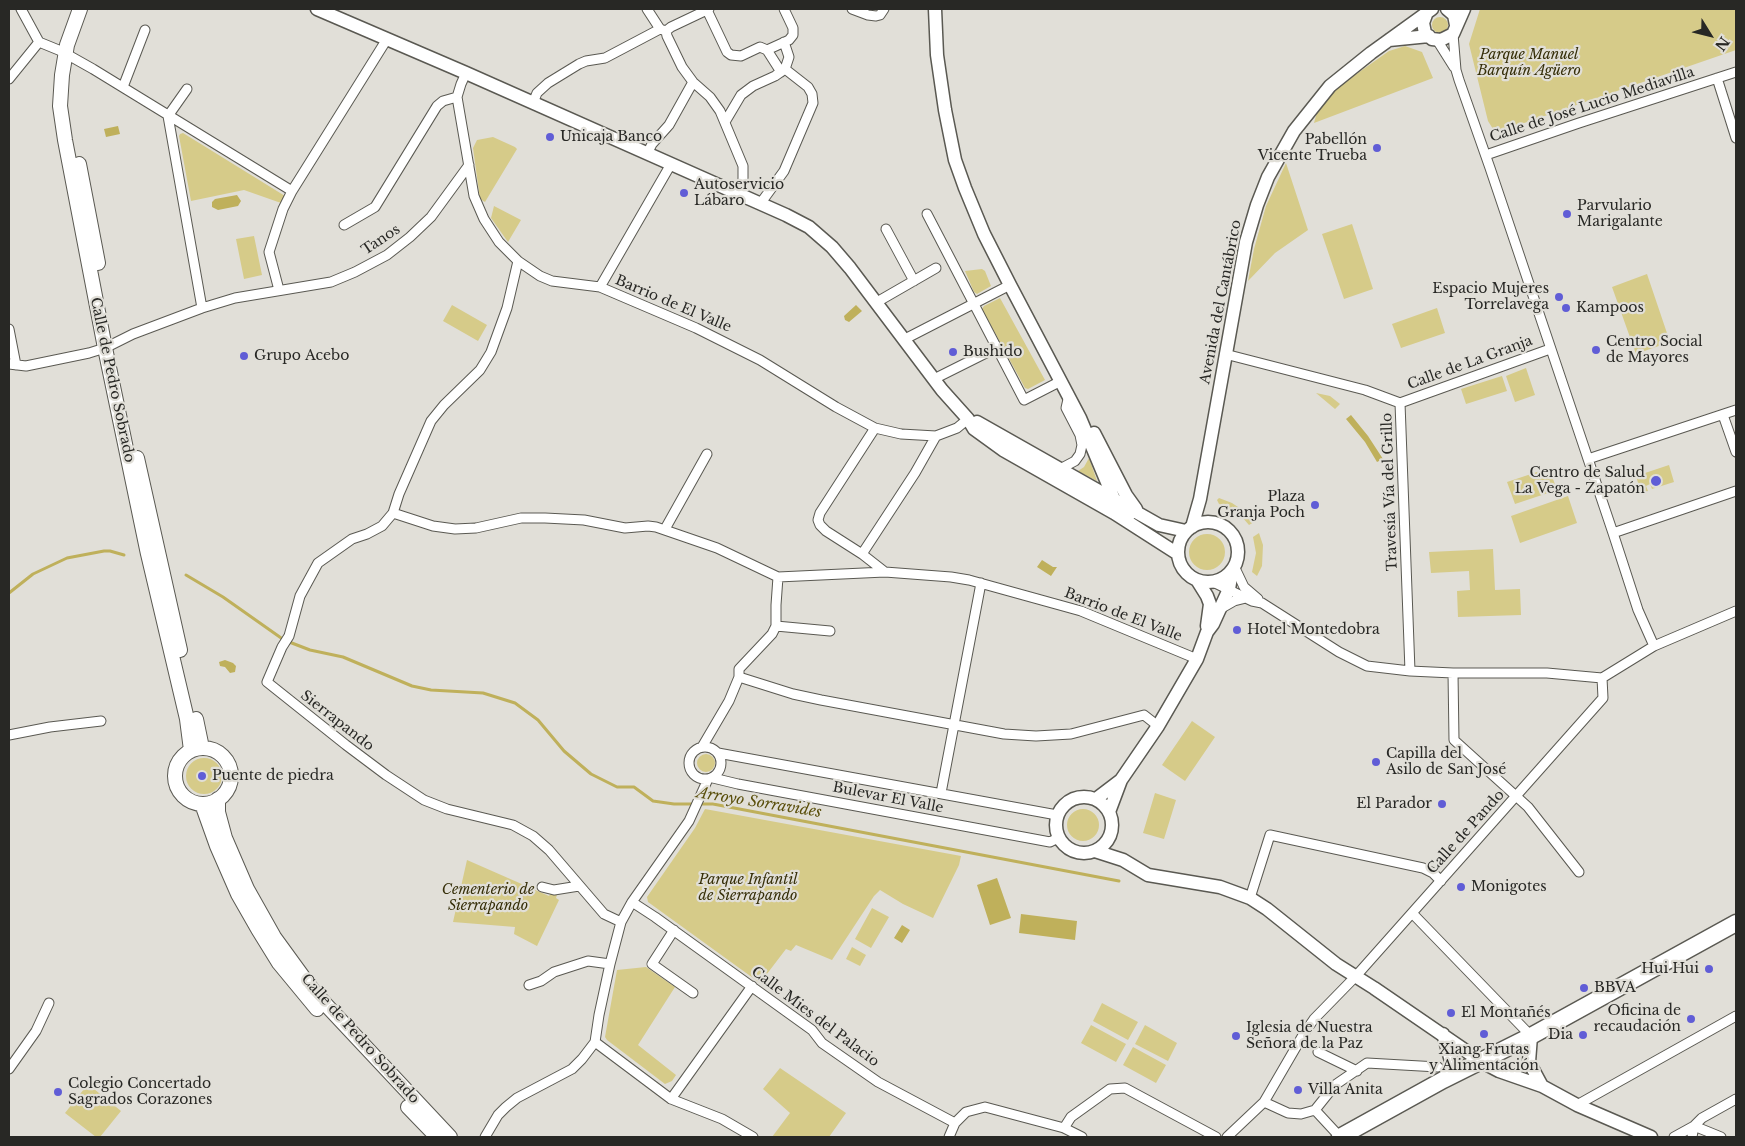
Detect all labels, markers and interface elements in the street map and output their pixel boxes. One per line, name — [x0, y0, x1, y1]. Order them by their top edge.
north arrow — [1685, 10, 1735, 60]
text: N — [1711, 33, 1733, 54]
park label: Parque Manuel Barquín Agüero — [1477, 47, 1581, 80]
street label: Calle de José Lucio Mediavilla — [1488, 64, 1696, 146]
place label: Unicaja Banco — [560, 129, 662, 145]
marker: Unicaja Banco — [544, 131, 556, 143]
place label: Pabellón Vicente Trueba — [1258, 132, 1367, 164]
marker: Pabellón Vicente Trueba — [1371, 142, 1383, 154]
place label: Autoservicio Lábaro — [694, 177, 784, 210]
marker: Autoservicio Lábaro — [678, 187, 690, 199]
place label: Parvulario Marigalante — [1577, 198, 1663, 230]
marker: Parvulario Marigalante — [1561, 208, 1573, 220]
street label: Avenida del Cantábrico — [1197, 218, 1245, 386]
street label: Tanos — [359, 221, 403, 259]
street label: Barrio de El Valle — [612, 272, 734, 336]
place label: Espacio Mujeres Torrelavega — [1432, 281, 1549, 314]
marker: Espacio Mujeres Torrelavega — [1553, 291, 1565, 303]
street label: Calle de Pedro Sobrado — [86, 296, 138, 464]
place label: Kampoos — [1576, 300, 1644, 316]
marker: Kampoos — [1560, 302, 1572, 314]
street label: Calle de La Granja — [1405, 333, 1535, 393]
place label: Centro Social de Mayores — [1606, 334, 1703, 367]
place label: Bushido — [963, 344, 1022, 360]
marker: Centro Social de Mayores — [1590, 344, 1602, 356]
marker: Bushido — [947, 346, 959, 358]
place label: Grupo Acebo — [254, 348, 349, 364]
marker: Grupo Acebo — [238, 350, 250, 362]
street label: Travesía Vía del Grillo — [1379, 412, 1401, 572]
place label: Centro de Salud La Vega - Zapatón — [1515, 465, 1645, 498]
marker: Centro de Salud La Vega - Zapatón — [1649, 474, 1663, 488]
place label: Plaza Granja Poch — [1217, 489, 1305, 522]
marker: Plaza Granja Poch — [1309, 499, 1321, 511]
street label: Barrio de El Valle — [1062, 585, 1184, 645]
place label: Hotel Montedobra — [1247, 622, 1380, 638]
marker: Hotel Montedobra — [1231, 624, 1243, 636]
street label: Sierrapando — [297, 687, 377, 755]
place label: Capilla del Asilo de San José — [1386, 746, 1506, 779]
marker: Capilla del Asilo de San José — [1370, 756, 1382, 768]
place label: Puente de piedra — [212, 768, 334, 784]
marker: Puente de piedra — [196, 770, 208, 782]
street label: Bulevar El Valle — [831, 779, 945, 817]
water label: Arroyo Sorravides — [695, 784, 823, 822]
street label: Calle de Pando — [1424, 787, 1508, 877]
place label: El Parador — [1356, 796, 1432, 812]
marker: El Parador — [1436, 798, 1448, 810]
park label: Parque Infantil de Sierrapando — [698, 872, 798, 904]
place label: Monigotes — [1471, 879, 1547, 895]
marker: Monigotes — [1455, 881, 1467, 893]
park label: Cementerio de Sierrapando — [442, 882, 534, 914]
place label: Hui Hui — [1641, 961, 1699, 977]
street label: Calle Mies del Palacio — [748, 963, 882, 1071]
marker: Hui Hui — [1703, 963, 1715, 975]
street label: Calle de Pedro Sobrado — [297, 971, 423, 1107]
place label: BBVA — [1594, 980, 1636, 996]
marker: BBVA — [1578, 982, 1590, 994]
place label: Oficina de recaudación — [1594, 1003, 1681, 1036]
place label: El Montañés — [1461, 1005, 1550, 1021]
marker: El Montañés — [1445, 1007, 1457, 1019]
marker: Oficina de recaudación — [1685, 1013, 1697, 1025]
place label: Iglesia de Nuestra Señora de la Paz — [1246, 1020, 1373, 1052]
place label: Dia — [1548, 1027, 1573, 1043]
marker: Xiang Frutas y Alimentación — [1478, 1028, 1490, 1040]
marker: Dia — [1577, 1029, 1589, 1041]
marker: Iglesia de Nuestra Señora de la Paz — [1230, 1030, 1242, 1042]
place label: Xiang Frutas y Alimentación — [1429, 1042, 1539, 1074]
place label: Colegio Concertado Sagrados Corazones — [68, 1076, 212, 1108]
place label: Villa Anita — [1308, 1082, 1383, 1098]
marker: Villa Anita — [1292, 1084, 1304, 1096]
marker: Colegio Concertado Sagrados Corazones — [52, 1086, 64, 1098]

